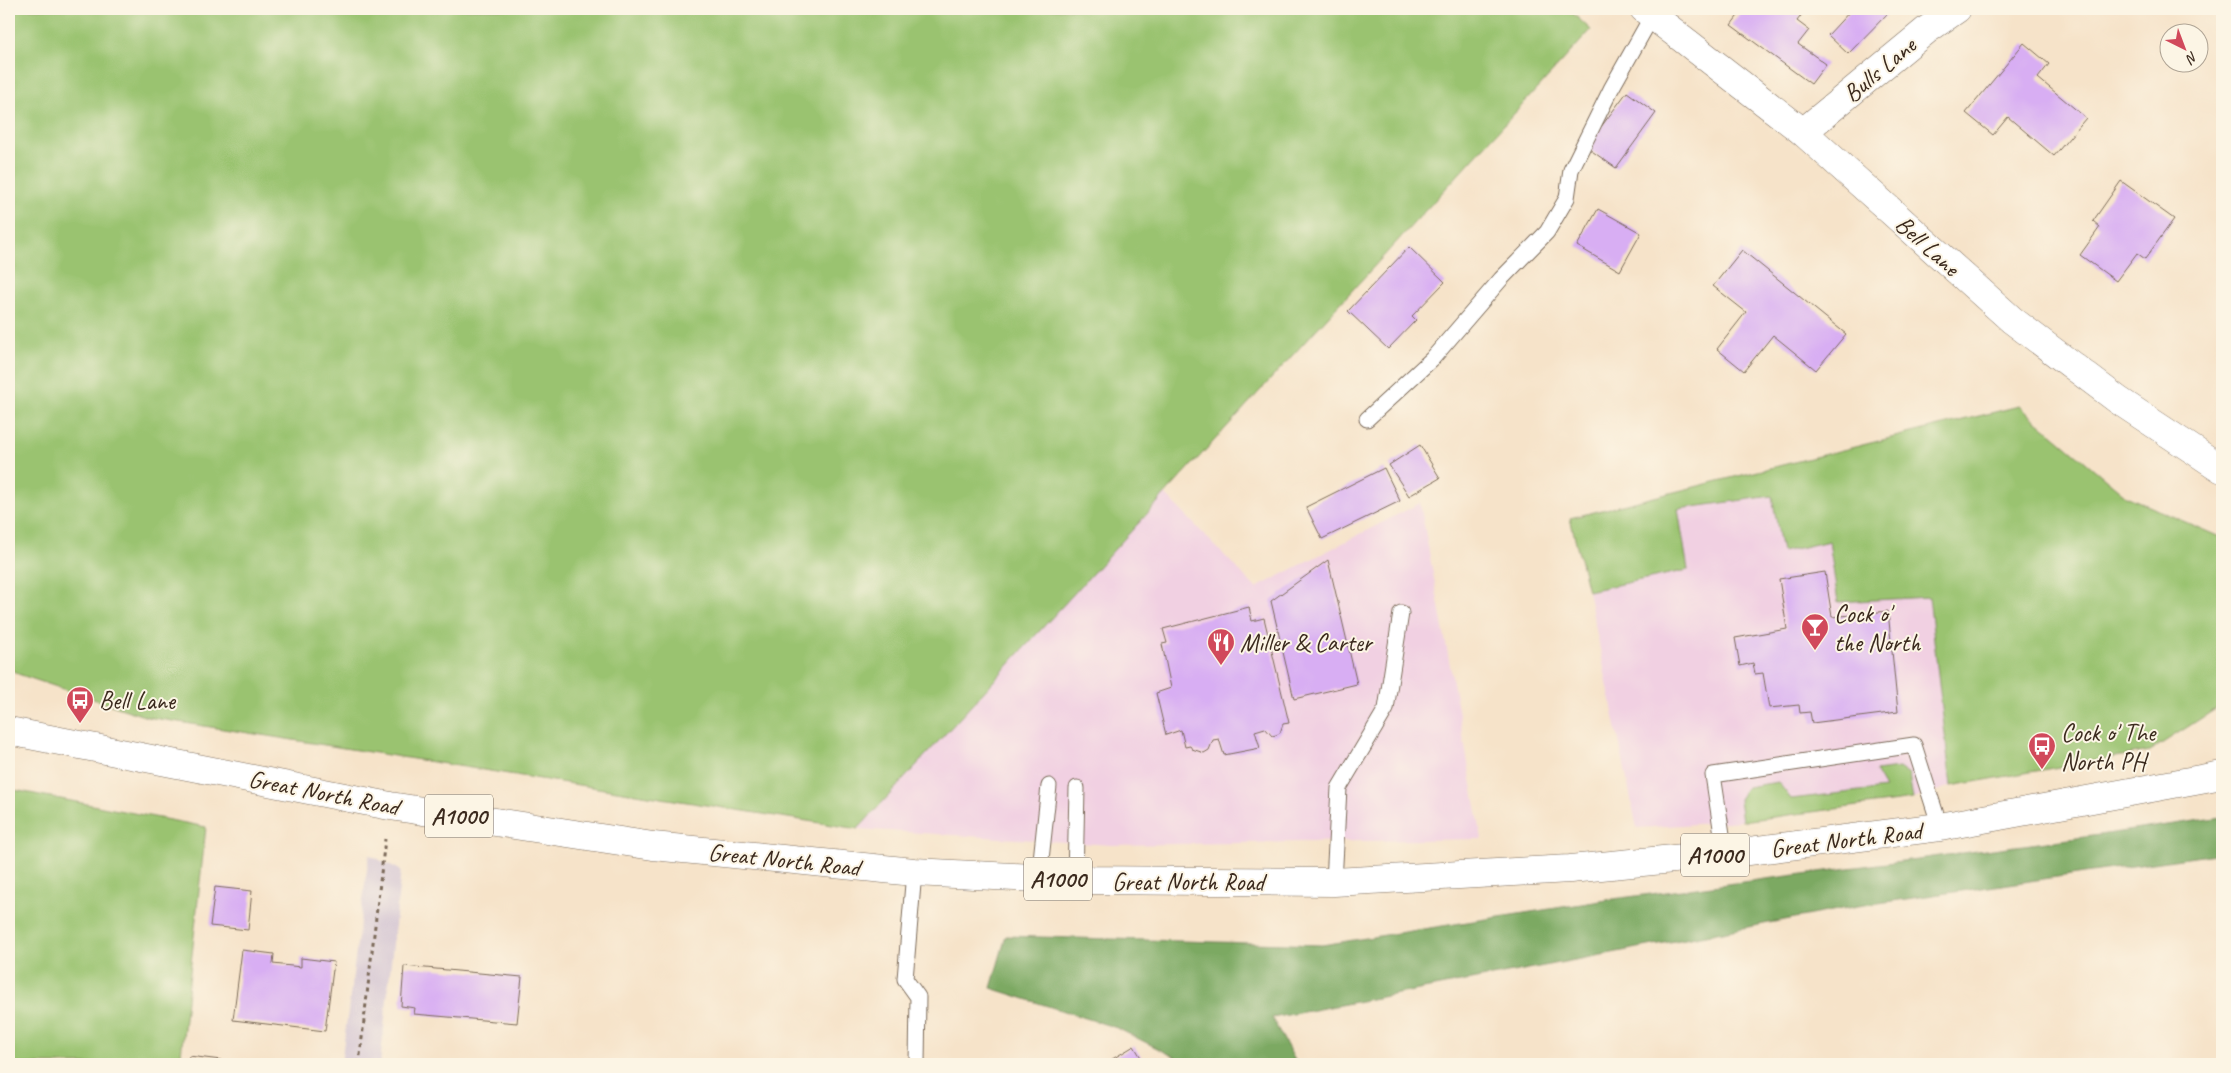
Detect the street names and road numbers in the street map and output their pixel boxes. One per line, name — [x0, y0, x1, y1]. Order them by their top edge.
street label: Bulls Lane — [1837, 29, 1924, 110]
street label: Bell Lane — [1888, 208, 1968, 284]
street label: Great North Road — [246, 763, 405, 824]
road number: A1000 — [425, 794, 493, 838]
street label: Great North Road — [1769, 814, 1927, 865]
road number: A1000 — [1681, 834, 1749, 876]
street label: Great North Road — [707, 836, 864, 884]
road number: A1000 — [1024, 858, 1092, 901]
street label: Great North Road — [1112, 866, 1267, 898]

